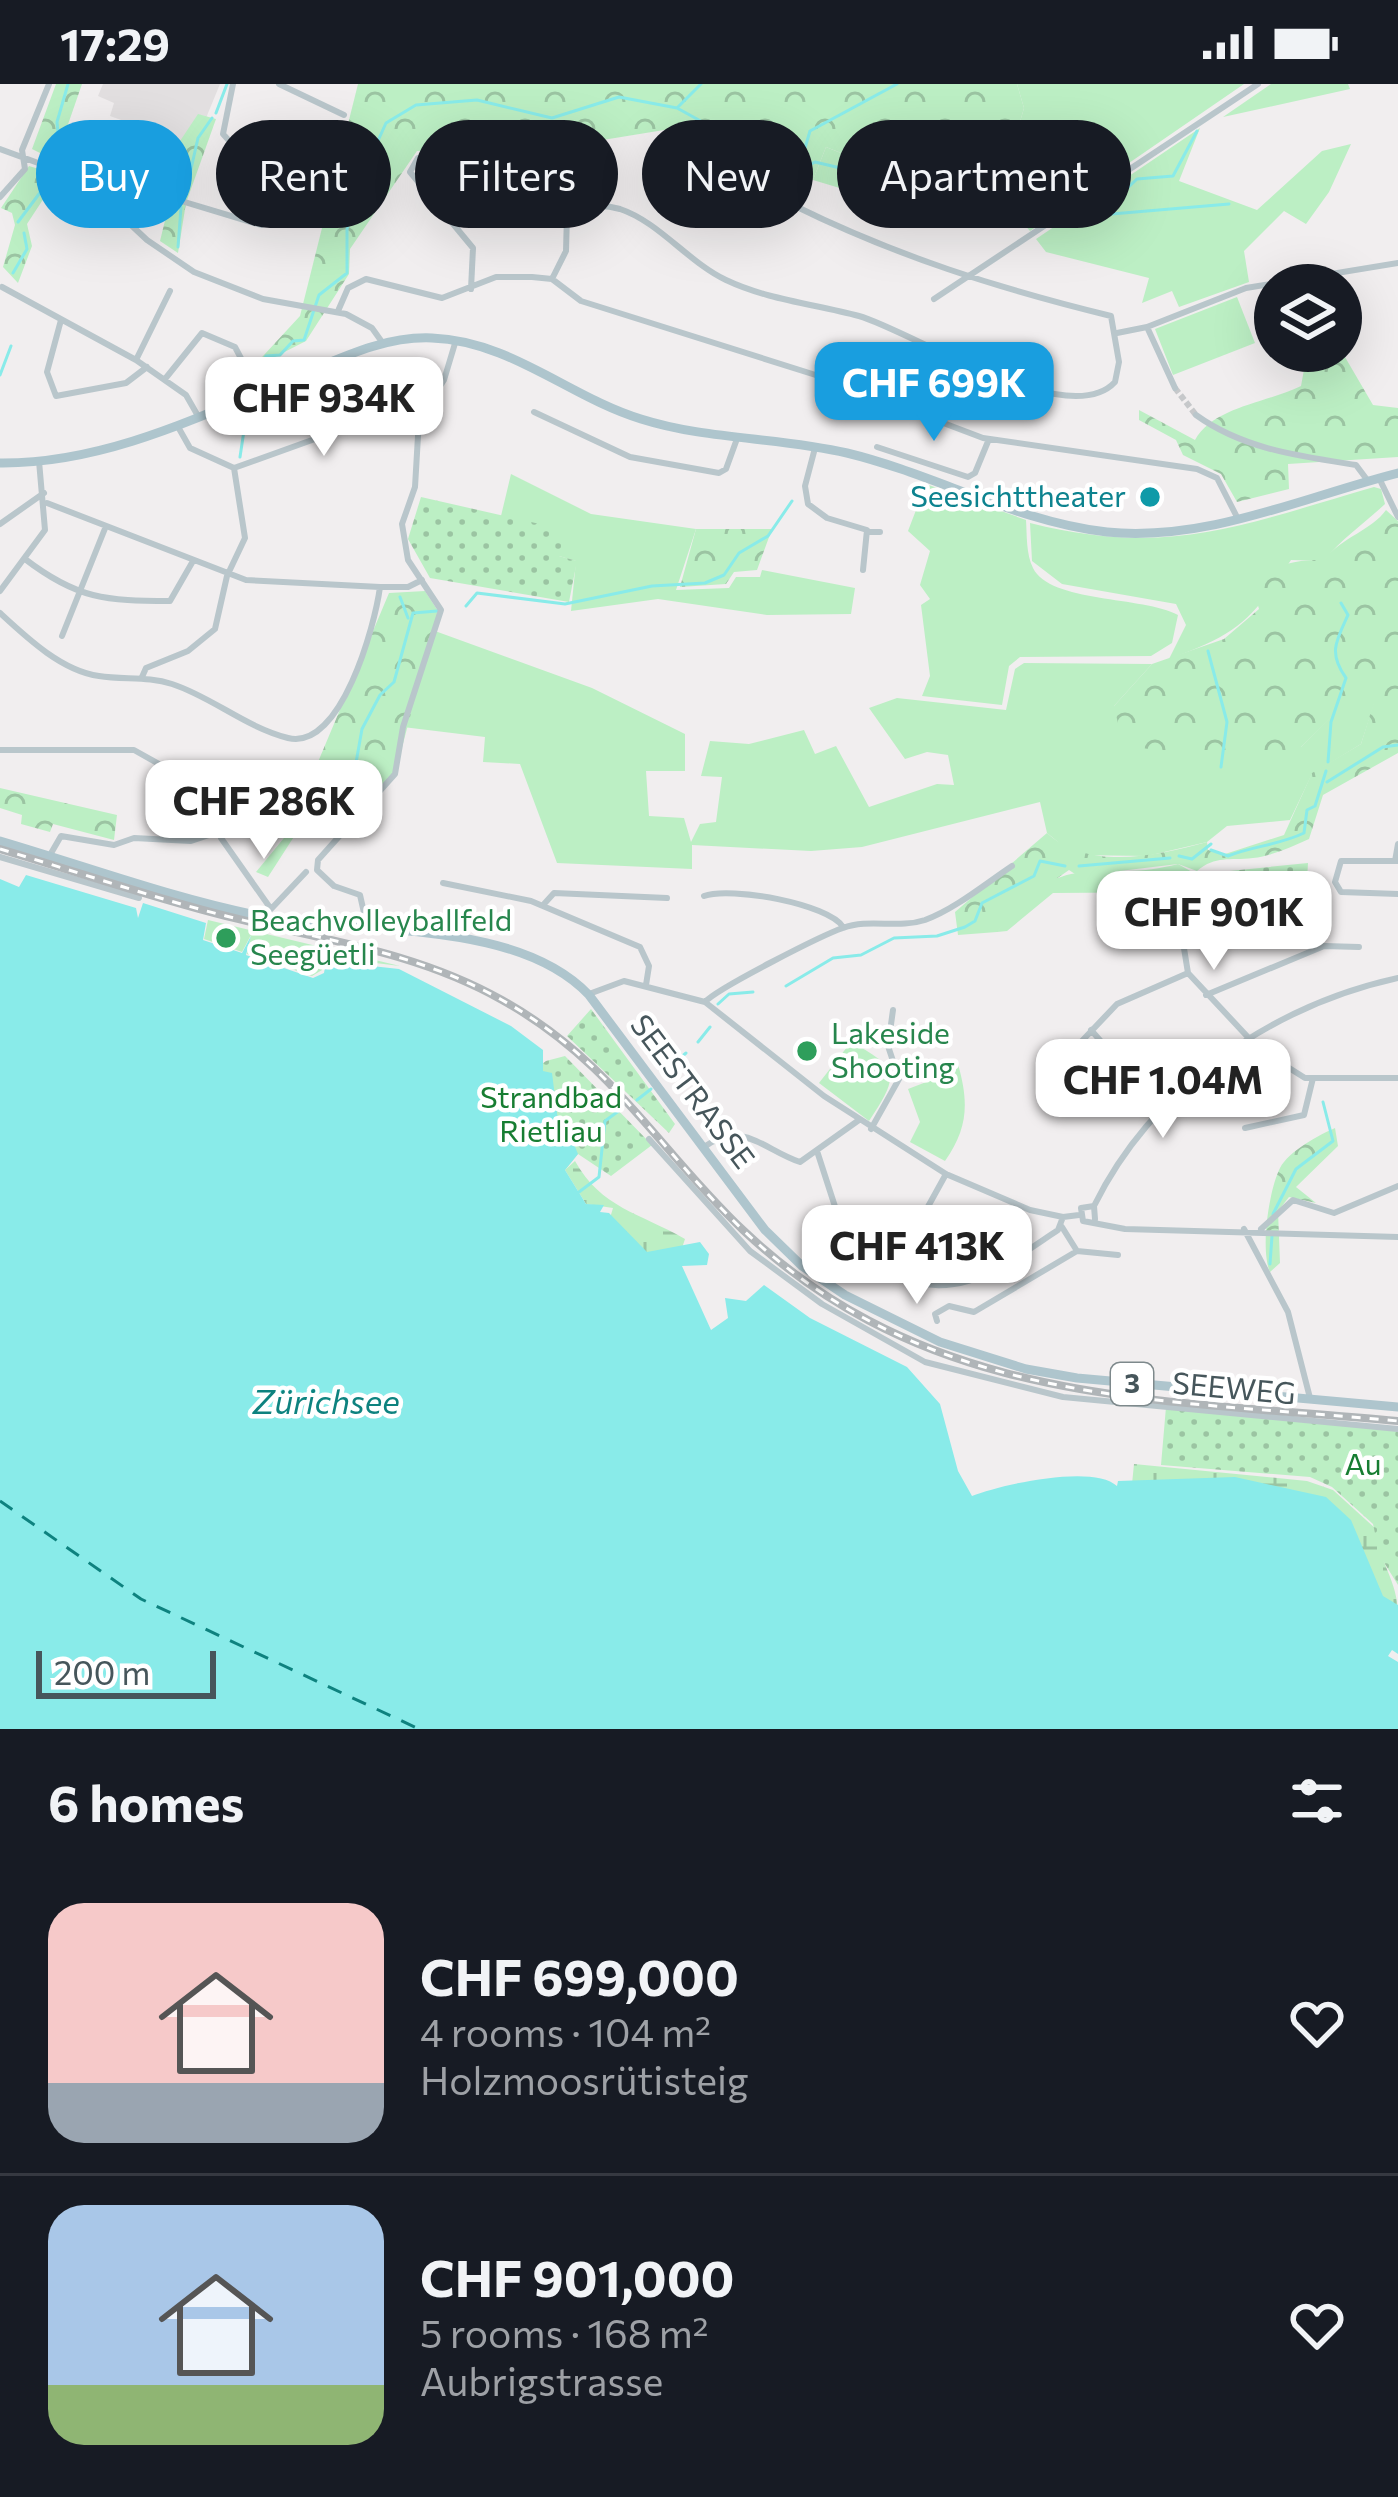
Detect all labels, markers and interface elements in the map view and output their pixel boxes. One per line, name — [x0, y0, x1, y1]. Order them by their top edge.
text: 17:29 — [60, 15, 170, 70]
chip: Buy — [36, 120, 192, 228]
chip: Rent — [216, 120, 391, 228]
chip: Filters — [415, 120, 618, 228]
chip: New — [642, 120, 813, 228]
chip: Apartment — [837, 120, 1131, 228]
map controls — [1254, 264, 1362, 372]
button: layers — [1254, 264, 1362, 372]
pin: CHF 699K — [810, 342, 1058, 444]
pin: CHF 934K — [200, 357, 448, 459]
text: CHF 699K — [842, 357, 1026, 405]
text: CHF 934K — [232, 372, 416, 420]
place label: Seesichttheater — [910, 476, 1126, 513]
marker: Seesichttheater — [1137, 484, 1163, 510]
pin: CHF 286K — [140, 760, 388, 862]
text: CHF 286K — [172, 775, 356, 823]
pin: CHF 901K — [1090, 871, 1338, 973]
text: CHF 901K — [1124, 886, 1304, 934]
place label: Beachvolleyballfeld Seegüetli — [250, 900, 512, 971]
marker: Beachvolleyballfeld Seegüetli — [213, 925, 239, 951]
street label: SEESTRASSE — [624, 1006, 764, 1175]
place label: Lakeside Shooting — [831, 1013, 955, 1084]
marker: Lakeside Shooting — [794, 1038, 820, 1064]
pin: CHF 1.04M — [1026, 1039, 1300, 1141]
text: CHF 1.04M — [1063, 1054, 1263, 1102]
park label: Strandbad Rietliau — [480, 1077, 622, 1148]
pin: CHF 413K — [793, 1205, 1041, 1307]
text: CHF 413K — [829, 1220, 1005, 1268]
road number: 3 — [1111, 1363, 1153, 1405]
street label: SEEWEG — [1171, 1363, 1297, 1410]
water label: Zürichsee — [251, 1380, 400, 1421]
park label: Au — [1344, 1444, 1382, 1481]
scale bar — [36, 1645, 216, 1698]
text: 200 m — [54, 1651, 150, 1692]
icon: filters — [1284, 1768, 1350, 1834]
text: 6 homes — [48, 1770, 244, 1833]
text: CHF 699,000 — [420, 1944, 739, 2007]
icon: home — [144, 1951, 288, 2095]
icon: heart — [1284, 1990, 1350, 2056]
text: 4 rooms · 104 m² — [420, 2007, 711, 2055]
text: Holzmoosrütisteig — [420, 2055, 748, 2103]
text: CHF 901,000 — [420, 2245, 734, 2308]
icon: home — [144, 2253, 288, 2397]
icon: heart — [1284, 2292, 1350, 2358]
text: 5 rooms · 168 m² — [420, 2308, 709, 2356]
text: Aubrigstrasse — [420, 2356, 663, 2404]

